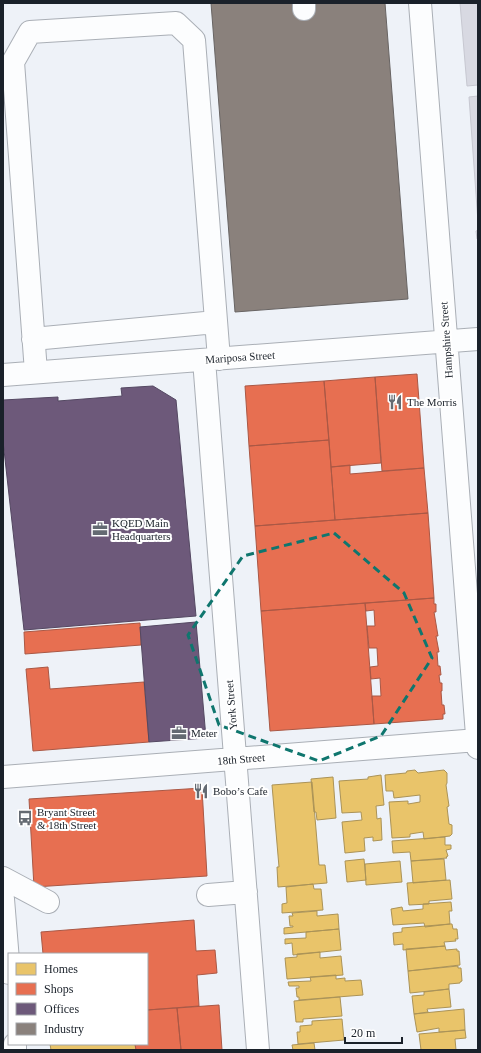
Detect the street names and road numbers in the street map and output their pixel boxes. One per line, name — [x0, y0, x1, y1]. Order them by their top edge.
street label: Hampshire Street — [437, 301, 455, 379]
street label: Mariposa Street — [205, 349, 275, 365]
street label: York Street — [223, 680, 239, 730]
street label: 18th Street — [217, 751, 265, 767]

